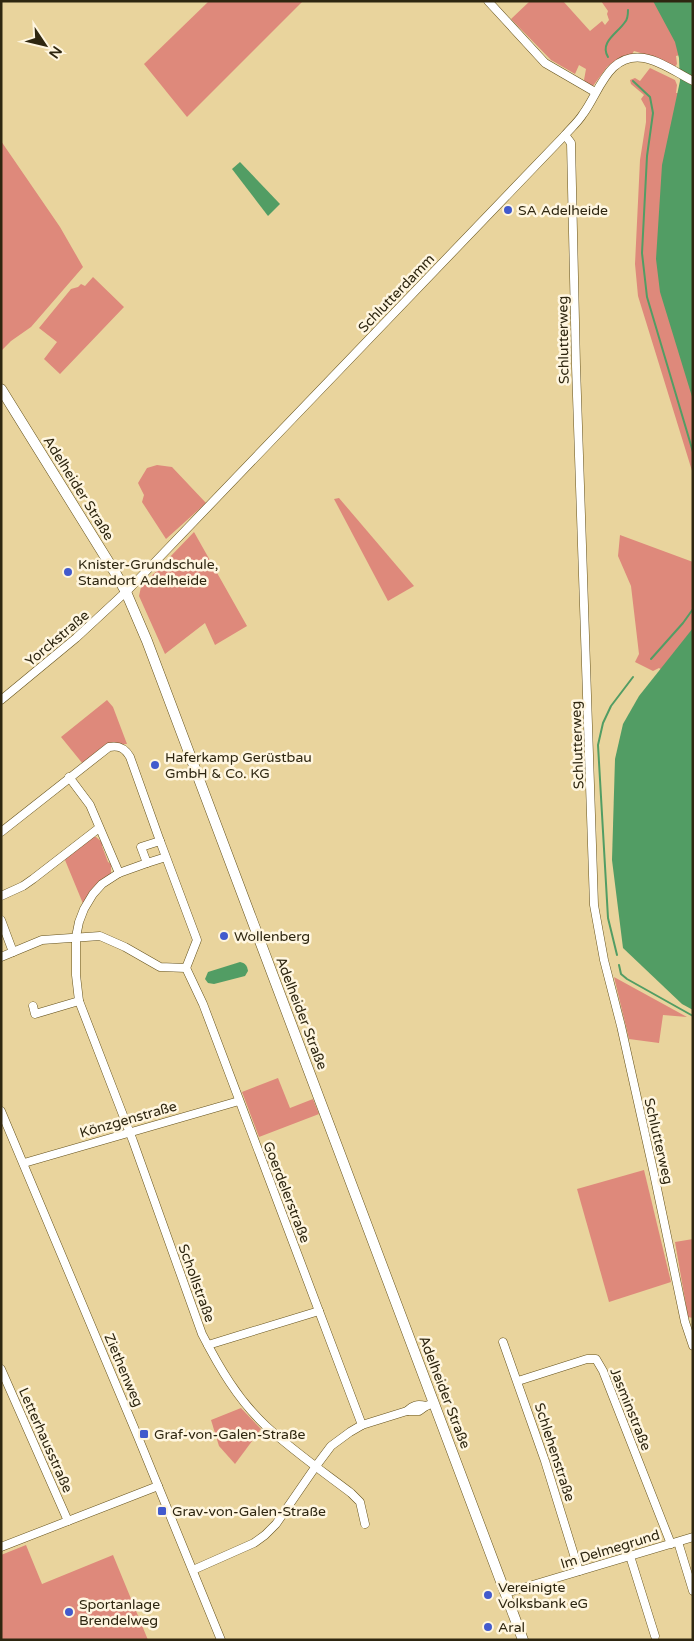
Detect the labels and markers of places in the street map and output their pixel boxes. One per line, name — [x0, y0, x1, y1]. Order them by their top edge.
place label: SA Adelheide — [518, 202, 608, 219]
marker: SA Adelheide — [502, 204, 514, 216]
place label: Knister-Grundschule, Standort Adelheide — [78, 556, 218, 589]
marker: Knister-Grundschule, Standort Adelheide — [62, 566, 74, 578]
place label: Haferkamp Gerüstbau GmbH & Co. KG — [165, 749, 312, 782]
marker: Haferkamp Gerüstbau GmbH & Co. KG — [149, 759, 161, 771]
place label: Wollenberg — [234, 928, 310, 945]
marker: Wollenberg — [218, 930, 230, 942]
place label: Graf-von-Galen-Straße — [154, 1426, 305, 1443]
marker: Graf-von-Galen-Straße — [138, 1428, 150, 1440]
place label: Grav-von-Galen-Straße — [172, 1503, 326, 1520]
marker: Grav-von-Galen-Straße — [156, 1505, 168, 1517]
place label: Vereinigte Volksbank eG — [498, 1579, 588, 1612]
marker: Vereinigte Volksbank eG — [482, 1589, 494, 1601]
place label: Sportanlage Brendelweg — [79, 1596, 160, 1629]
marker: Sportanlage Brendelweg — [63, 1606, 75, 1618]
place label: Aral — [498, 1619, 525, 1636]
marker: Aral — [482, 1621, 494, 1633]

